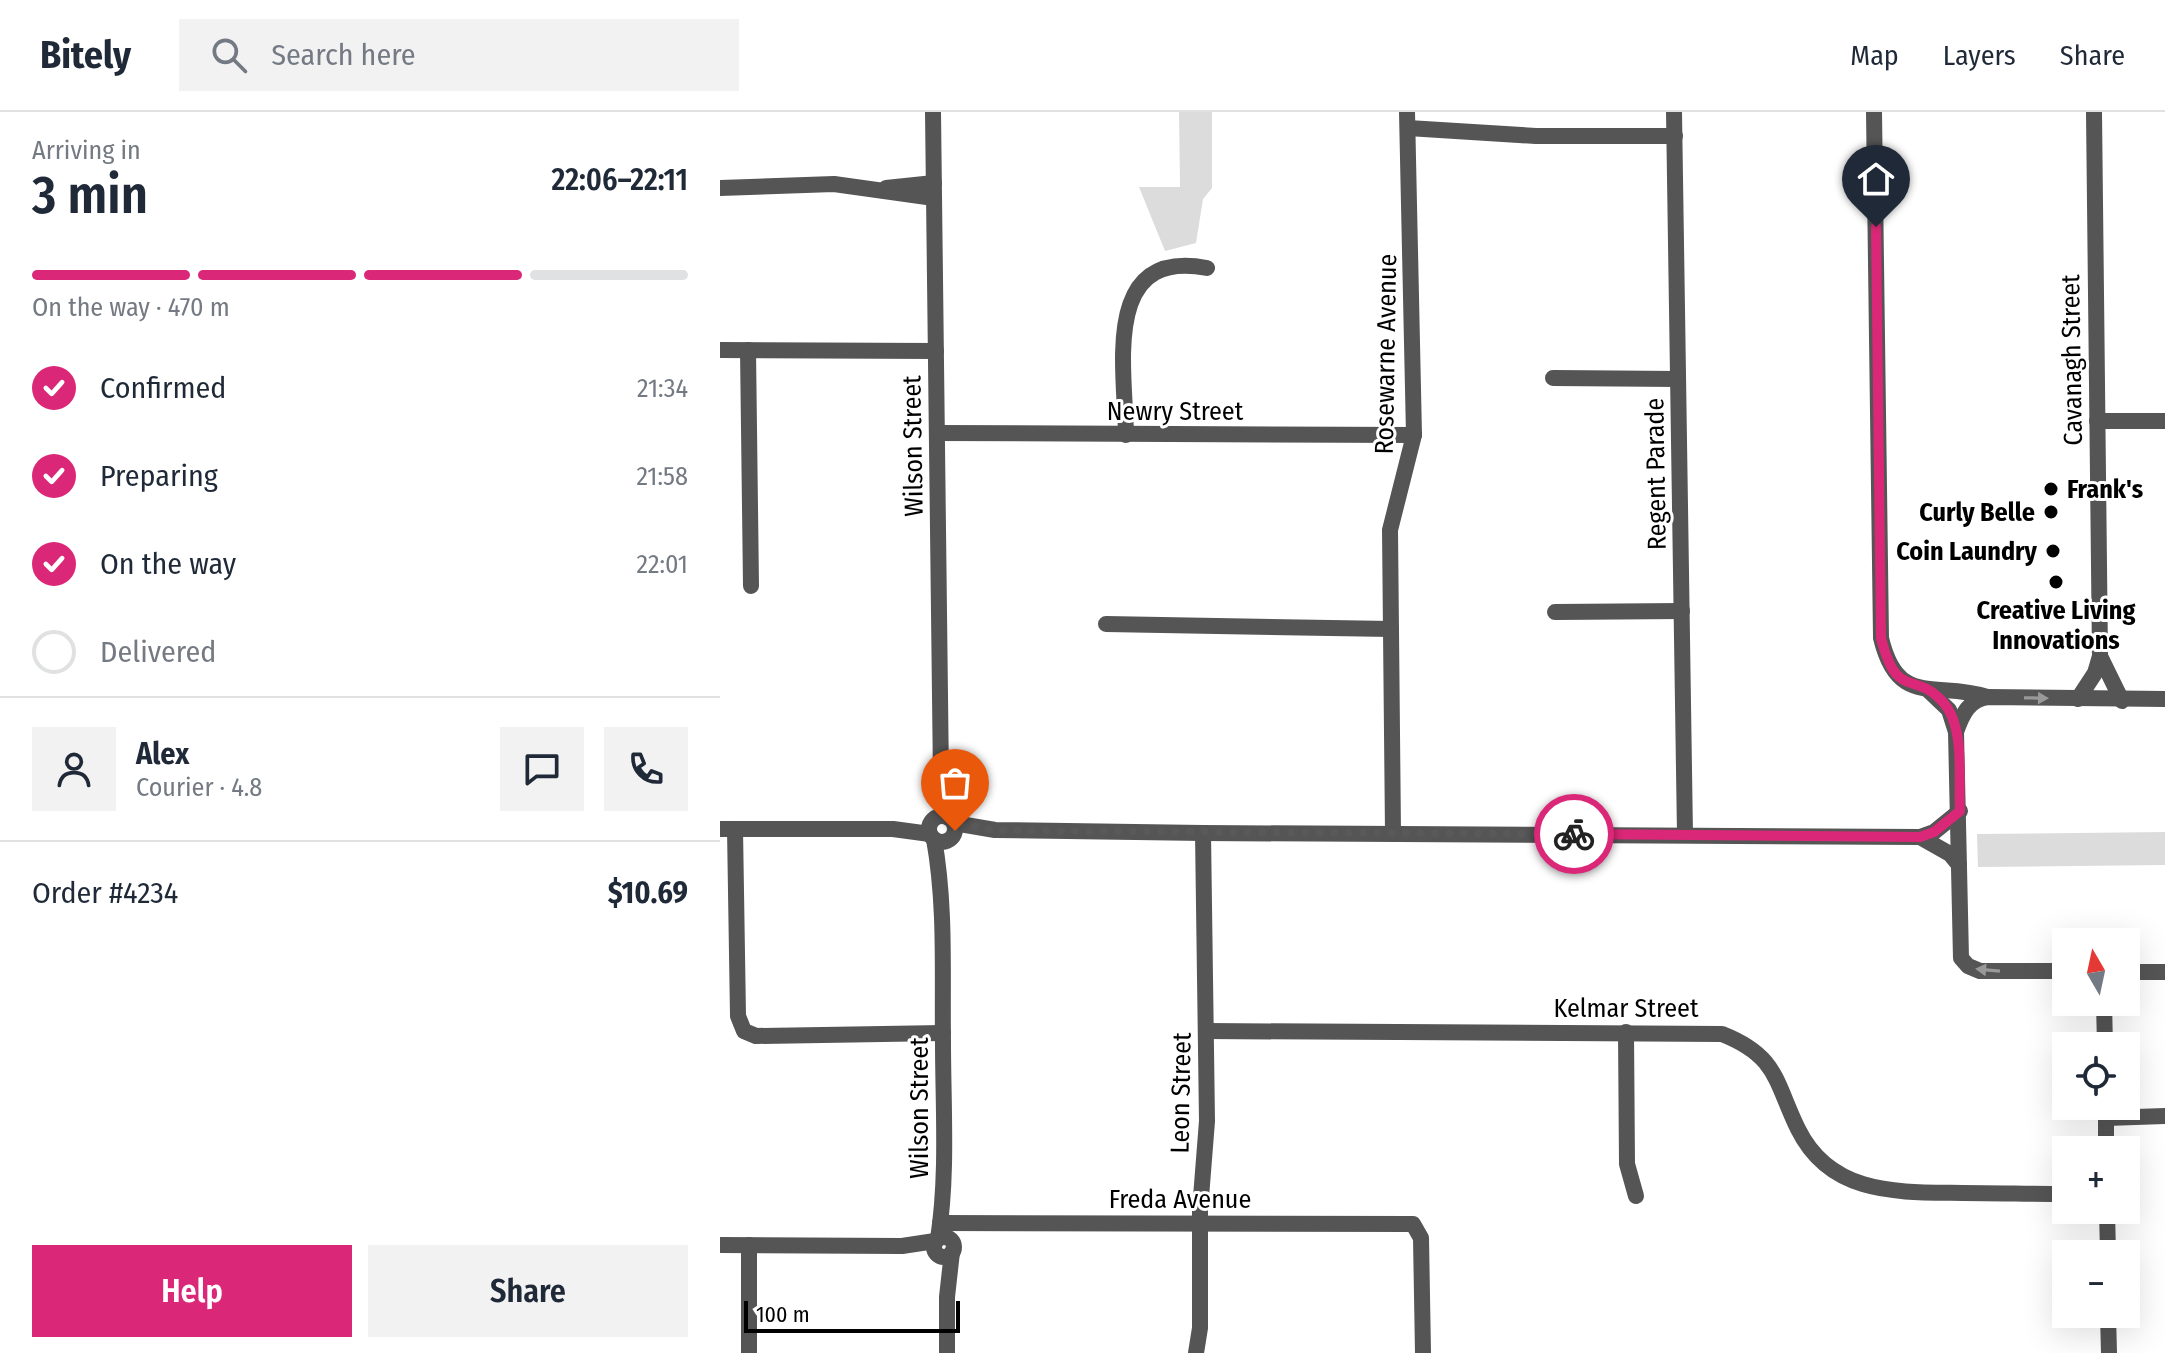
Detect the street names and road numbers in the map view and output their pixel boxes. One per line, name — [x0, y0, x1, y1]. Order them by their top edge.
street label: Rosewarne Avenue — [1369, 253, 1403, 455]
street label: Cavanagh Street — [2055, 274, 2089, 446]
street label: Wilson Street — [896, 375, 930, 517]
street label: Newry Street — [1107, 396, 1244, 427]
street label: Regent Parade — [1639, 398, 1673, 550]
street label: Kelmar Street — [1554, 993, 1699, 1024]
street label: Leon Street — [1164, 1032, 1198, 1154]
street label: Wilson Street — [904, 1037, 935, 1179]
street label: Freda Avenue — [1109, 1184, 1251, 1215]

